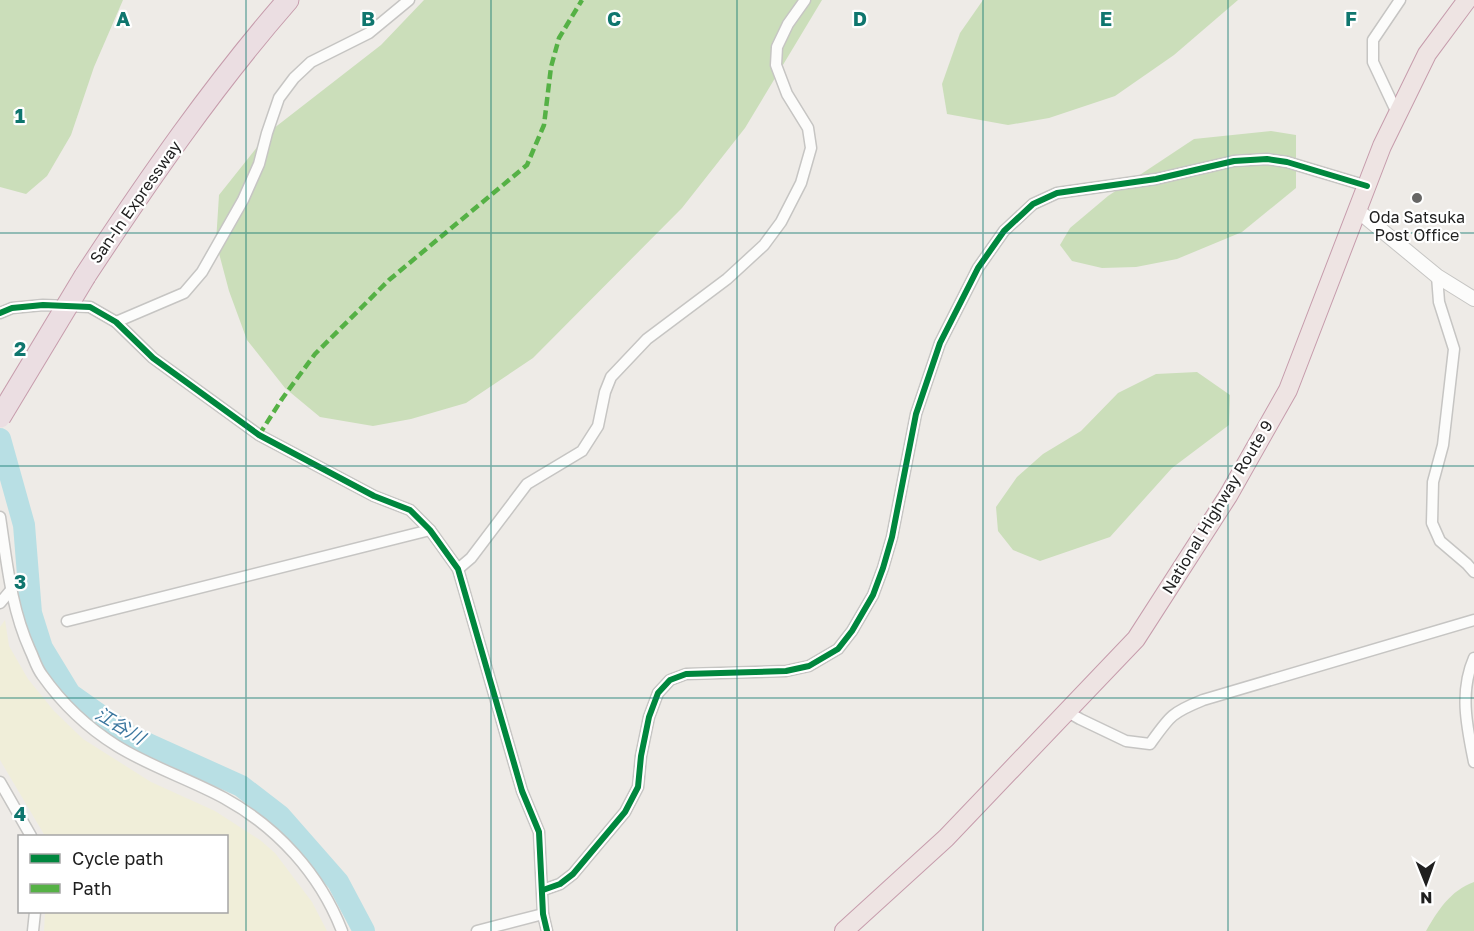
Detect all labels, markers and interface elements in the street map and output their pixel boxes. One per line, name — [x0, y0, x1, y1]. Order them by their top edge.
text: A — [116, 6, 130, 30]
text: B — [361, 6, 375, 30]
text: C — [607, 6, 621, 30]
text: D — [853, 6, 867, 30]
text: E — [1100, 6, 1112, 30]
text: F — [1345, 6, 1357, 30]
text: 1 — [15, 103, 25, 127]
street label: San-In Expressway — [85, 137, 185, 267]
marker: Oda Satsuka Post Office — [1410, 191, 1424, 205]
place label: Oda Satsuka Post Office — [1369, 207, 1465, 245]
text: 2 — [14, 336, 26, 360]
street label: National Highway Route 9 — [1157, 417, 1277, 597]
text: 3 — [14, 569, 26, 593]
water label: 江谷川 — [92, 702, 151, 750]
text: 4 — [14, 801, 26, 825]
legend — [18, 835, 228, 913]
text: Cycle path — [72, 847, 164, 869]
north arrow — [1396, 853, 1456, 913]
text: Path — [72, 877, 112, 899]
text: N — [1420, 888, 1433, 908]

